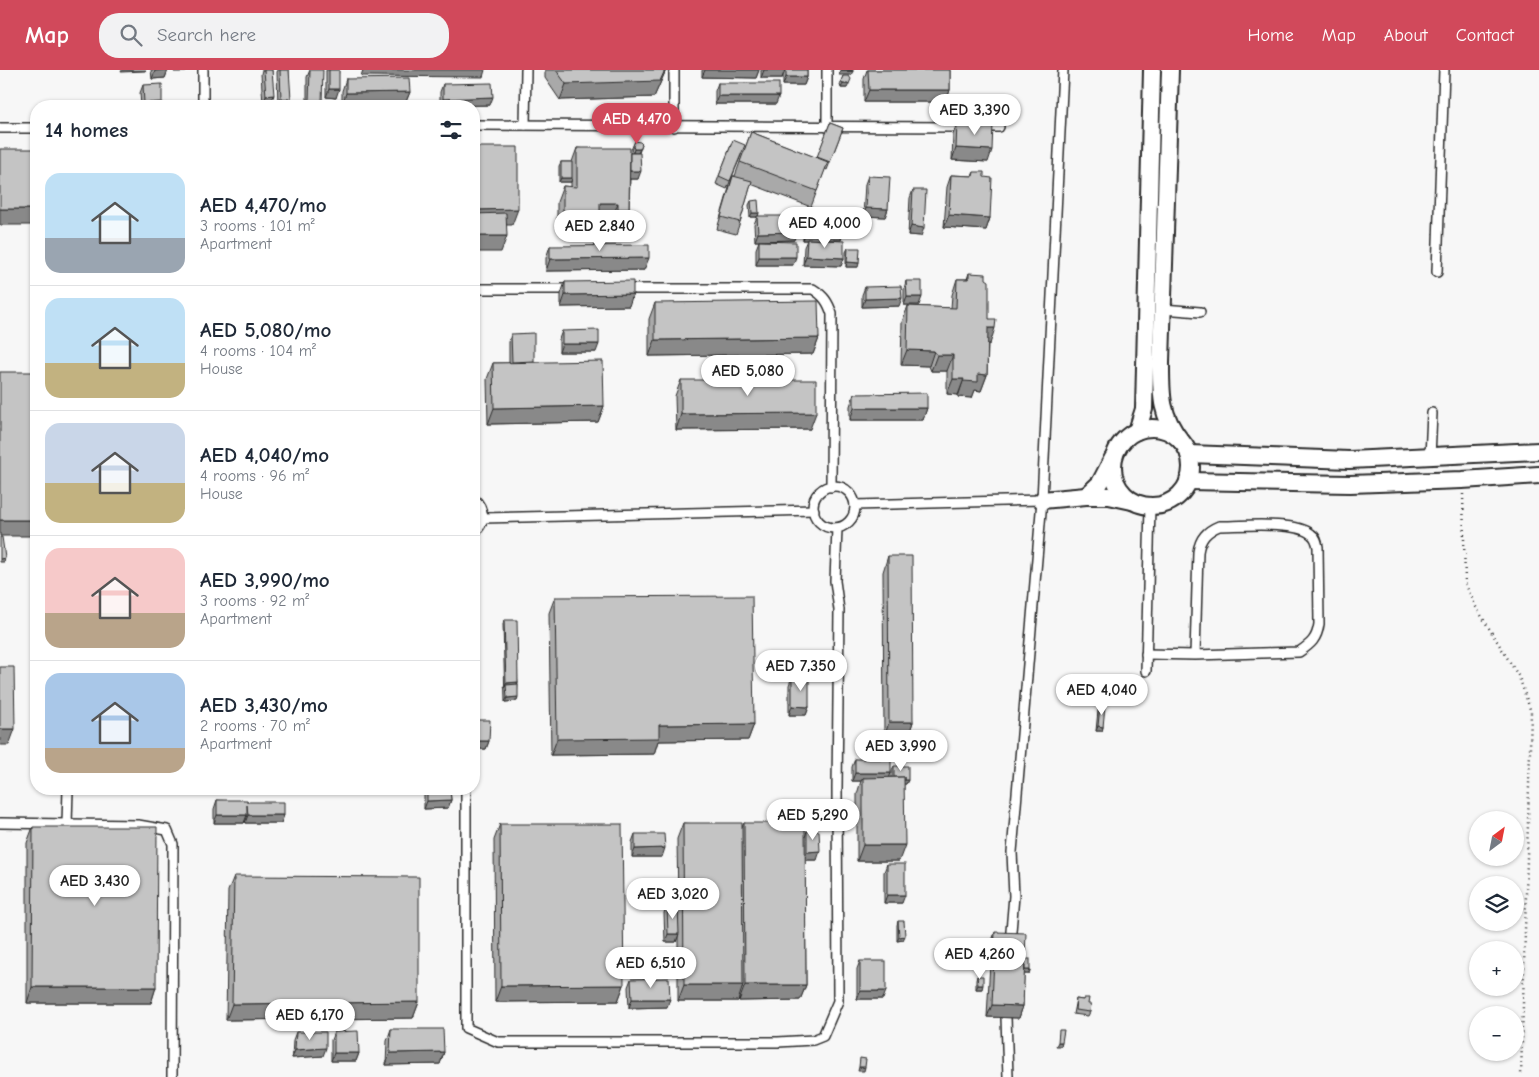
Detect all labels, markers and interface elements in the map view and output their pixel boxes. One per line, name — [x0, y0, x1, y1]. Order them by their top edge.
search box — [99, 13, 449, 58]
text: Map — [25, 21, 69, 49]
icon: search — [117, 21, 145, 49]
text: Search here — [157, 24, 256, 46]
text: Home — [1247, 25, 1294, 46]
text: Map — [1322, 25, 1356, 46]
text: About — [1384, 25, 1428, 46]
text: Contact — [1456, 25, 1514, 46]
pin: AED 3,390 — [918, 93, 1032, 136]
text: AED 3,390 — [940, 101, 1010, 119]
pin: AED 4,470 — [580, 102, 694, 145]
text: AED 4,470 — [603, 110, 671, 128]
icon: filters — [437, 116, 465, 144]
text: 14 homes — [45, 118, 128, 142]
icon: home — [85, 193, 145, 253]
text: AED 4,470/mo — [200, 193, 327, 217]
pin: AED 4,000 — [768, 206, 882, 249]
pin: AED 2,840 — [543, 210, 657, 252]
text: AED 4,000 — [789, 214, 861, 232]
text: 3 rooms · 101 m² — [200, 217, 315, 235]
text: AED 2,840 — [565, 217, 635, 235]
text: Apartment — [200, 235, 272, 253]
icon: home — [85, 318, 145, 378]
text: AED 5,080/mo — [200, 318, 331, 342]
text: 4 rooms · 104 m² — [200, 342, 316, 360]
pin: AED 5,080 — [691, 354, 805, 397]
text: House — [200, 360, 243, 378]
text: AED 5,080 — [712, 362, 784, 380]
icon: home — [85, 443, 145, 503]
text: AED 4,040/mo — [200, 443, 329, 467]
text: 4 rooms · 96 m² — [200, 467, 309, 485]
text: House — [200, 485, 243, 503]
icon: home — [85, 568, 145, 628]
text: AED 3,990/mo — [200, 568, 330, 592]
text: 3 rooms · 92 m² — [200, 592, 309, 610]
text: Apartment — [200, 610, 272, 628]
pin: AED 7,350 — [744, 650, 858, 692]
text: AED 7,350 — [766, 657, 836, 675]
pin: AED 4,040 — [1045, 674, 1159, 716]
text: AED 4,040 — [1067, 681, 1137, 699]
icon: home — [85, 693, 145, 753]
text: AED 3,430/mo — [200, 693, 328, 717]
text: 2 rooms · 70 m² — [200, 717, 310, 735]
pin: AED 3,990 — [844, 730, 958, 772]
text: Apartment — [200, 735, 272, 753]
text: AED 3,990 — [866, 737, 936, 755]
pin: AED 5,290 — [756, 798, 870, 841]
text: AED 5,290 — [777, 806, 849, 824]
north arrow — [1469, 811, 1524, 866]
map controls — [1469, 811, 1524, 1061]
pin: AED 3,430 — [38, 864, 152, 907]
text: AED 3,430 — [60, 872, 130, 890]
button: layers — [1469, 876, 1524, 931]
pin: AED 3,020 — [616, 878, 730, 920]
text: AED 3,020 — [637, 885, 709, 903]
pin: AED 4,260 — [923, 938, 1037, 980]
button: + — [1469, 941, 1524, 996]
text: AED 4,260 — [945, 945, 1015, 963]
pin: AED 6,510 — [594, 946, 708, 989]
text: AED 6,510 — [616, 954, 686, 972]
pin: AED 6,170 — [253, 998, 367, 1041]
text: AED 6,170 — [276, 1006, 344, 1024]
button: − — [1469, 1006, 1524, 1061]

